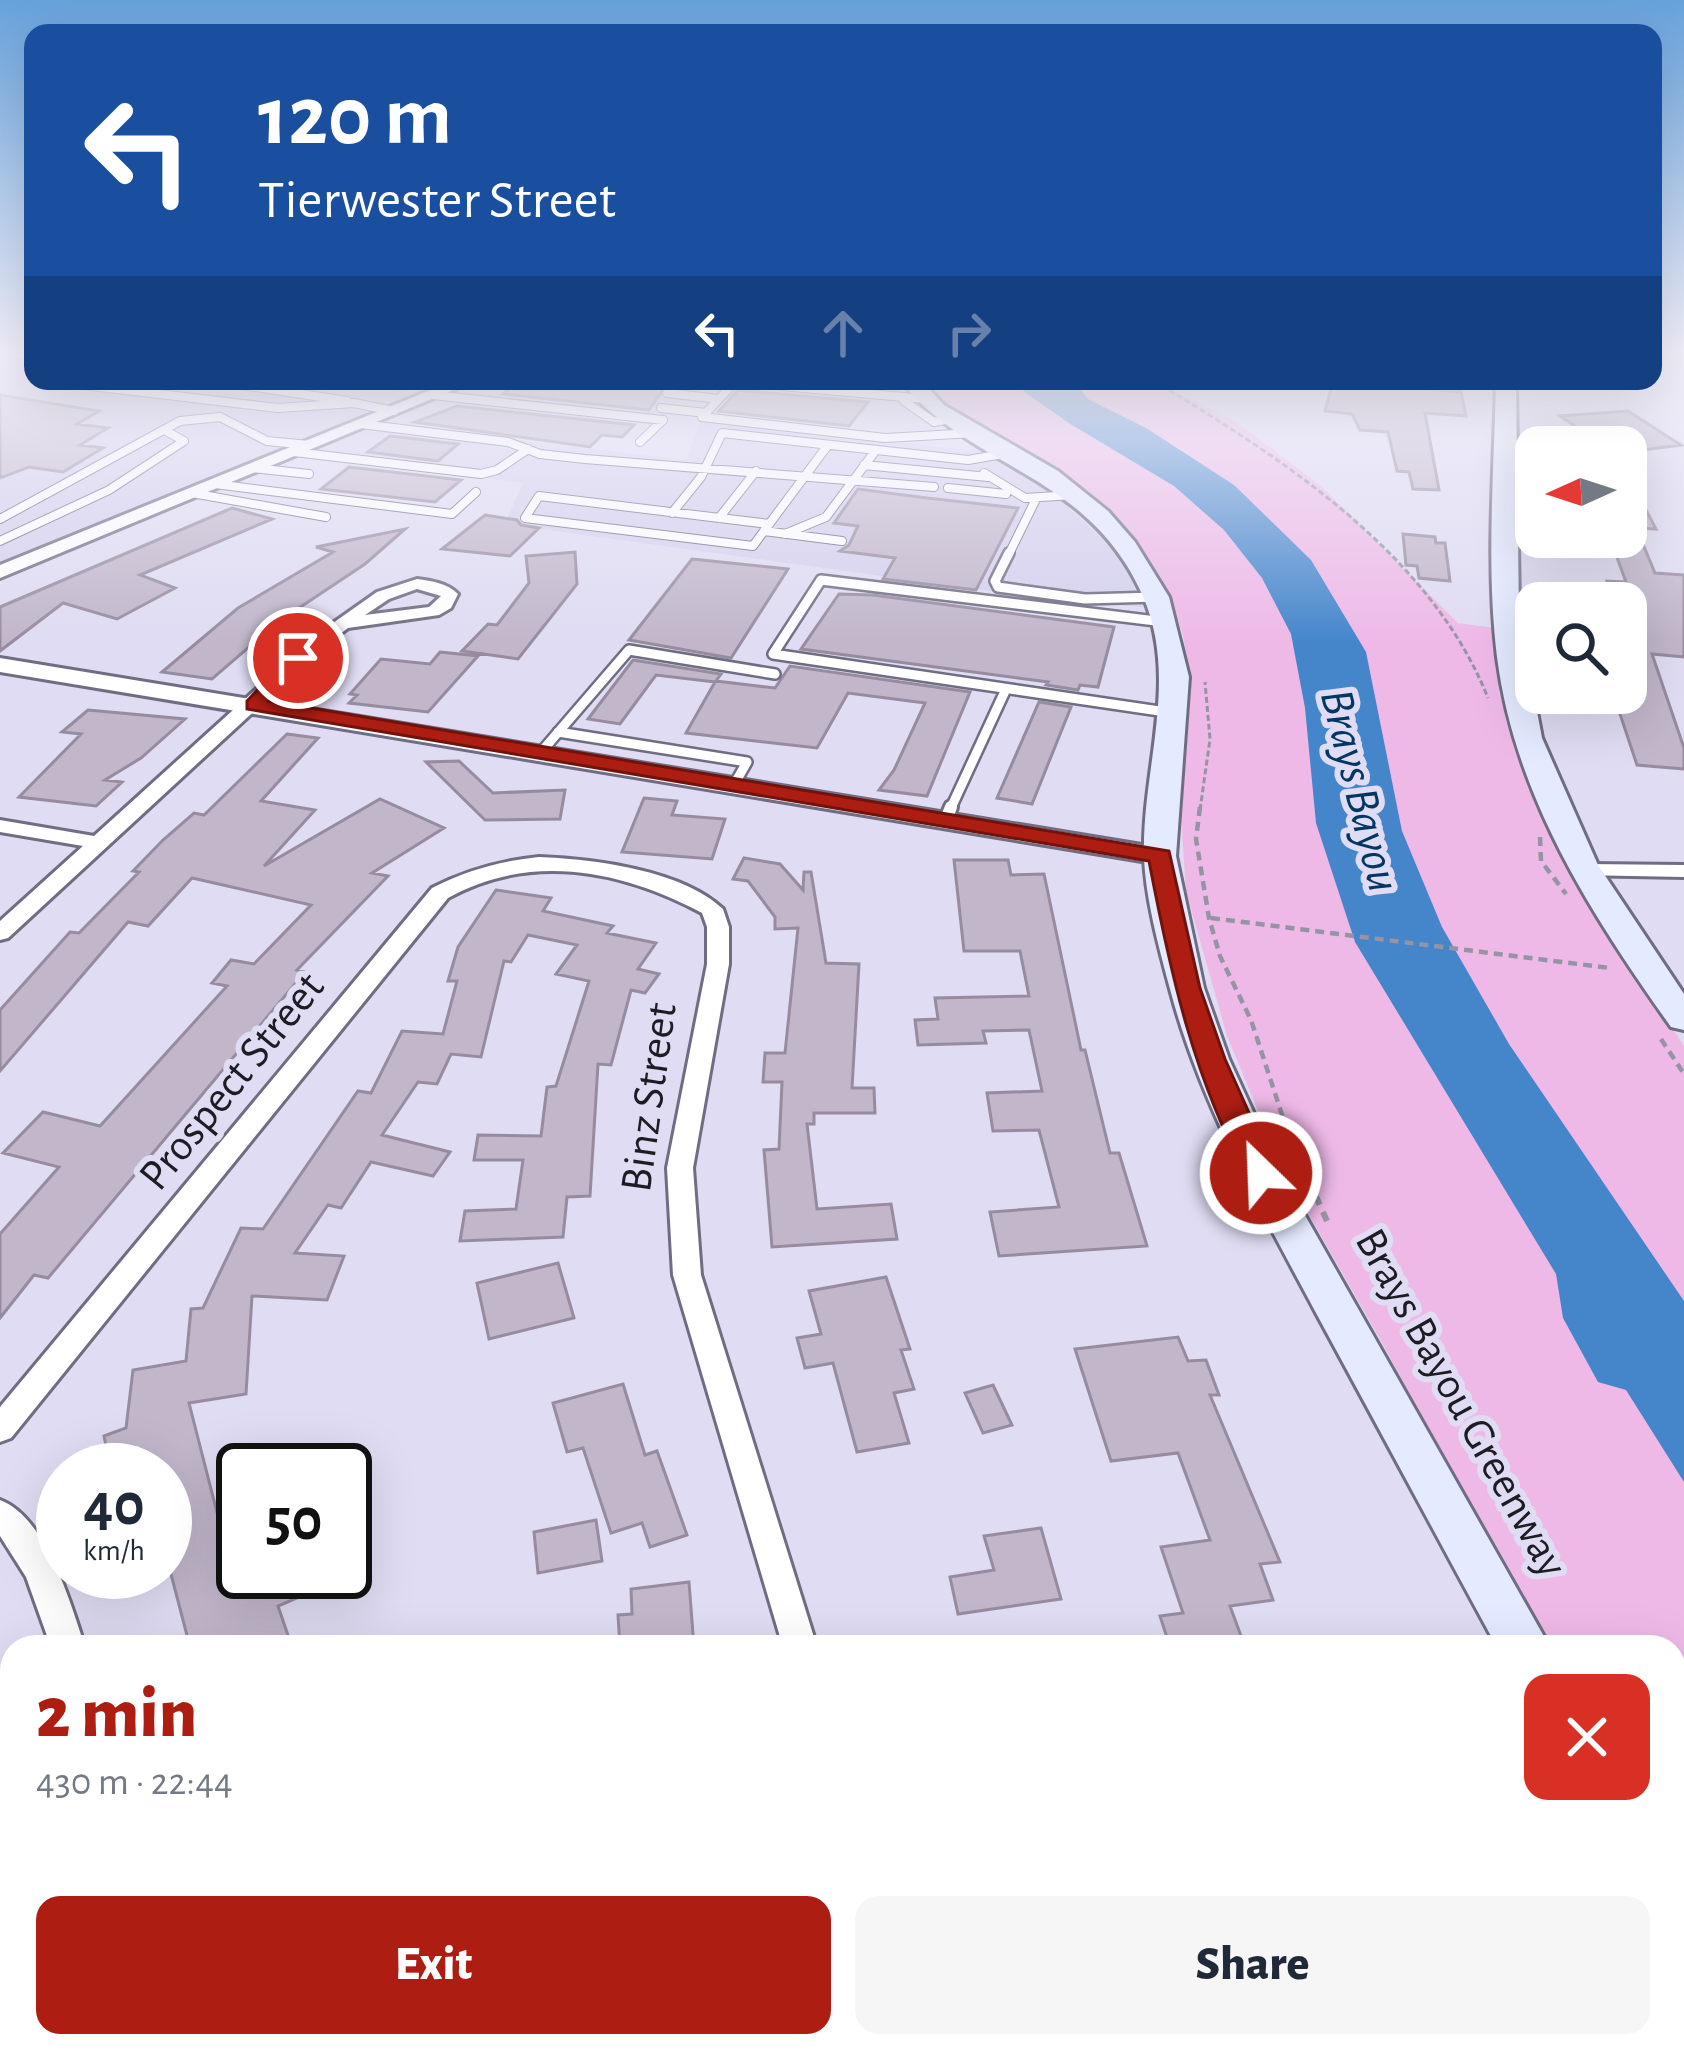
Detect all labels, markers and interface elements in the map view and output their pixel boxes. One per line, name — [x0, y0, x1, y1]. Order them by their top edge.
icon: left — [60, 72, 216, 228]
text: 120 m — [258, 76, 452, 160]
text: Tierwester Street — [258, 174, 616, 228]
icon: left — [684, 300, 750, 366]
icon: ahead — [810, 300, 876, 366]
icon: right — [936, 300, 1002, 366]
north arrow — [1515, 426, 1647, 558]
map controls — [1515, 426, 1647, 714]
button: search — [1515, 582, 1647, 714]
pin — [247, 607, 349, 709]
icon: arrive — [265, 625, 331, 691]
water label: Brays Bayou — [1311, 684, 1407, 897]
street label: Prospect Street — [131, 965, 333, 1199]
street label: Binz Street — [614, 1000, 685, 1195]
position arrow — [1198, 1110, 1324, 1236]
street label: Brays Bayou Greenway — [1347, 1222, 1575, 1585]
speed limit sign: 50 — [216, 1443, 372, 1599]
text: 40 — [83, 1476, 145, 1536]
text: km/h — [83, 1536, 145, 1566]
button: close — [1524, 1674, 1650, 1800]
text: 2 min — [36, 1678, 197, 1750]
text: 430 m · 22:44 — [36, 1763, 233, 1802]
button: Exit — [36, 1896, 831, 2034]
button: Share — [855, 1896, 1650, 2034]

